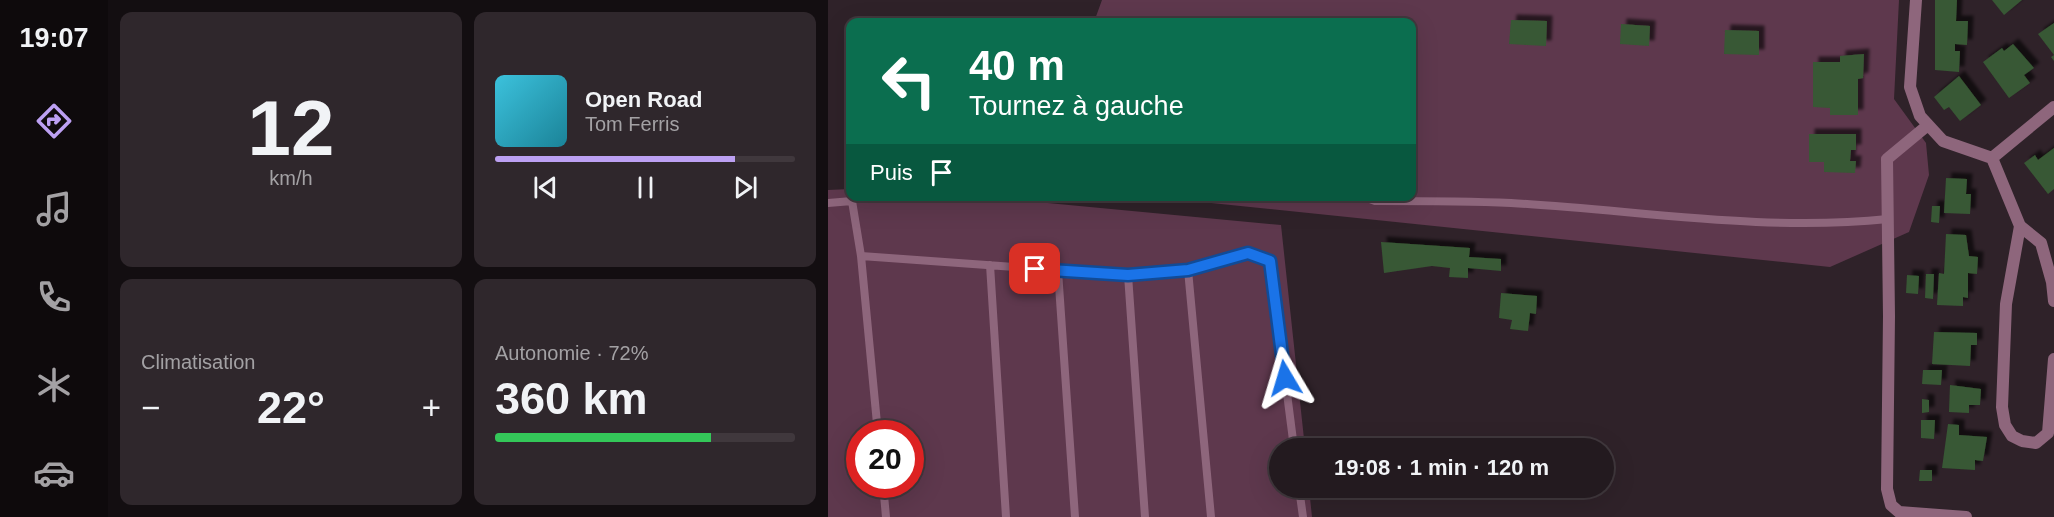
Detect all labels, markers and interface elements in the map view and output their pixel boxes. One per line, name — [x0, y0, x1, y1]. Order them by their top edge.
text: 19:07 — [19, 23, 89, 53]
icon: left — [870, 42, 948, 120]
text: 40 m — [969, 42, 1065, 89]
text: 12 — [248, 84, 334, 172]
text: Open Road — [585, 87, 702, 112]
text: Tournez à gauche — [969, 91, 1184, 121]
icon: directions — [33, 100, 75, 142]
text: Tom Ferris — [585, 113, 679, 135]
icon: arrive — [925, 156, 958, 189]
text: Puis — [870, 160, 913, 185]
text: km/h — [269, 167, 313, 189]
icon: previous — [529, 171, 562, 204]
icon: pause — [629, 171, 662, 204]
icon: next — [729, 171, 762, 204]
icon: music — [33, 188, 75, 230]
pin — [1009, 243, 1060, 294]
icon: arrive — [1018, 252, 1051, 285]
icon: phone — [33, 276, 75, 318]
text: Autonomie · 72% — [495, 342, 648, 364]
position arrow — [1253, 346, 1317, 410]
text: Climatisation — [141, 351, 255, 373]
icon: climate — [33, 364, 75, 406]
text: 360 km — [495, 373, 648, 424]
text: 22° — [257, 382, 325, 433]
text: − — [141, 389, 160, 426]
text: + — [422, 389, 441, 426]
speed limit sign: 20 — [846, 420, 924, 498]
icon: car — [33, 452, 75, 494]
text: 19:08 · 1 min · 120 m — [1334, 455, 1549, 480]

